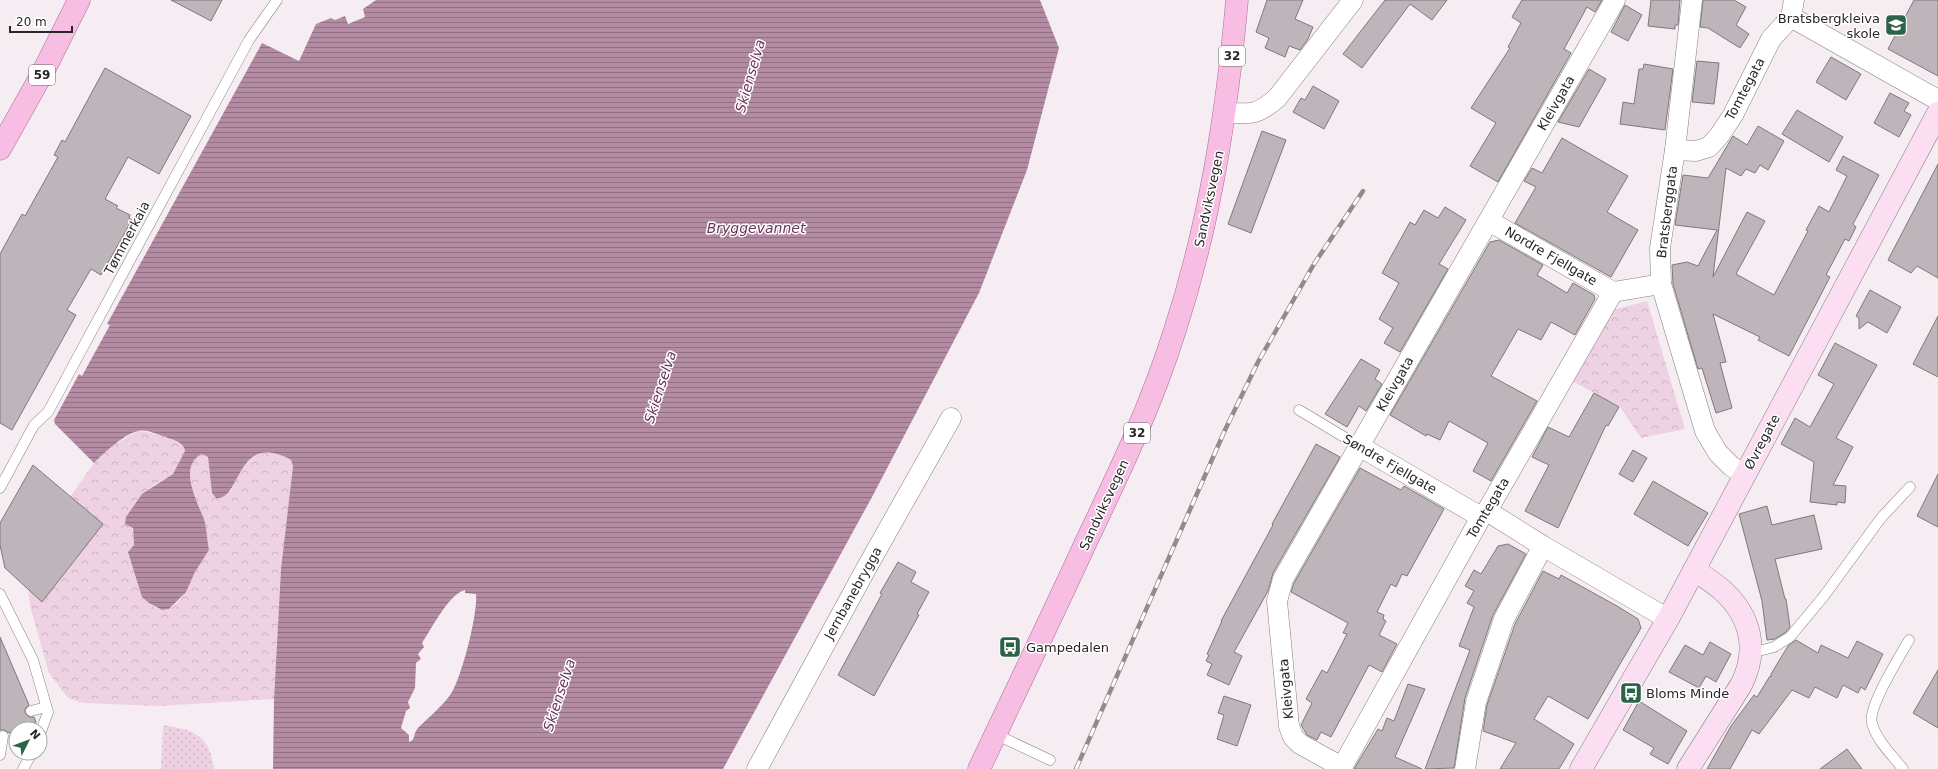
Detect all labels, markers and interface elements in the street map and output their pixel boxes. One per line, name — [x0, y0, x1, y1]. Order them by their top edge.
scale bar — [10, 8, 72, 34]
place label: Bratsbergkleiva skole — [1778, 11, 1880, 41]
school or university icon: Bratsbergkleiva skole — [1883, 12, 1909, 38]
text: 20 m — [16, 15, 47, 29]
water label: Skienselva — [732, 38, 768, 114]
road number: 32 — [1219, 46, 1245, 66]
street label: Tomtegata — [1722, 55, 1768, 124]
road number: 59 — [29, 65, 55, 85]
street label: Kleivgata — [1534, 73, 1578, 133]
street label: Sandviksvegen — [1191, 149, 1227, 249]
street label: Bratsberggata — [1654, 165, 1680, 259]
street label: Tømmerkaia — [101, 199, 153, 278]
water label: Bryggevannet — [707, 220, 806, 236]
street label: Nordre Fjellgate — [1502, 224, 1600, 288]
water label: Skienselva — [641, 349, 679, 425]
street label: Kleivgata — [1373, 354, 1417, 414]
street label: Øvregate — [1741, 412, 1783, 472]
road number: 32 — [1124, 423, 1150, 443]
street label: Søndre Fjellgate — [1341, 431, 1439, 497]
street label: Sandviksvegen — [1076, 457, 1132, 553]
street label: Tomtegata — [1463, 475, 1512, 542]
street label: Jernbanebrygga — [821, 544, 885, 643]
bus stop icon: Gampedalen — [997, 634, 1023, 660]
place label: Gampedalen — [1026, 640, 1109, 655]
water label: Skienselva — [540, 657, 578, 733]
street label: Kleivgata — [1276, 658, 1296, 720]
bus stop icon: Bloms Minde — [1618, 680, 1644, 706]
place label: Bloms Minde — [1646, 686, 1729, 701]
north arrow — [8, 721, 48, 761]
text: N — [27, 727, 43, 742]

